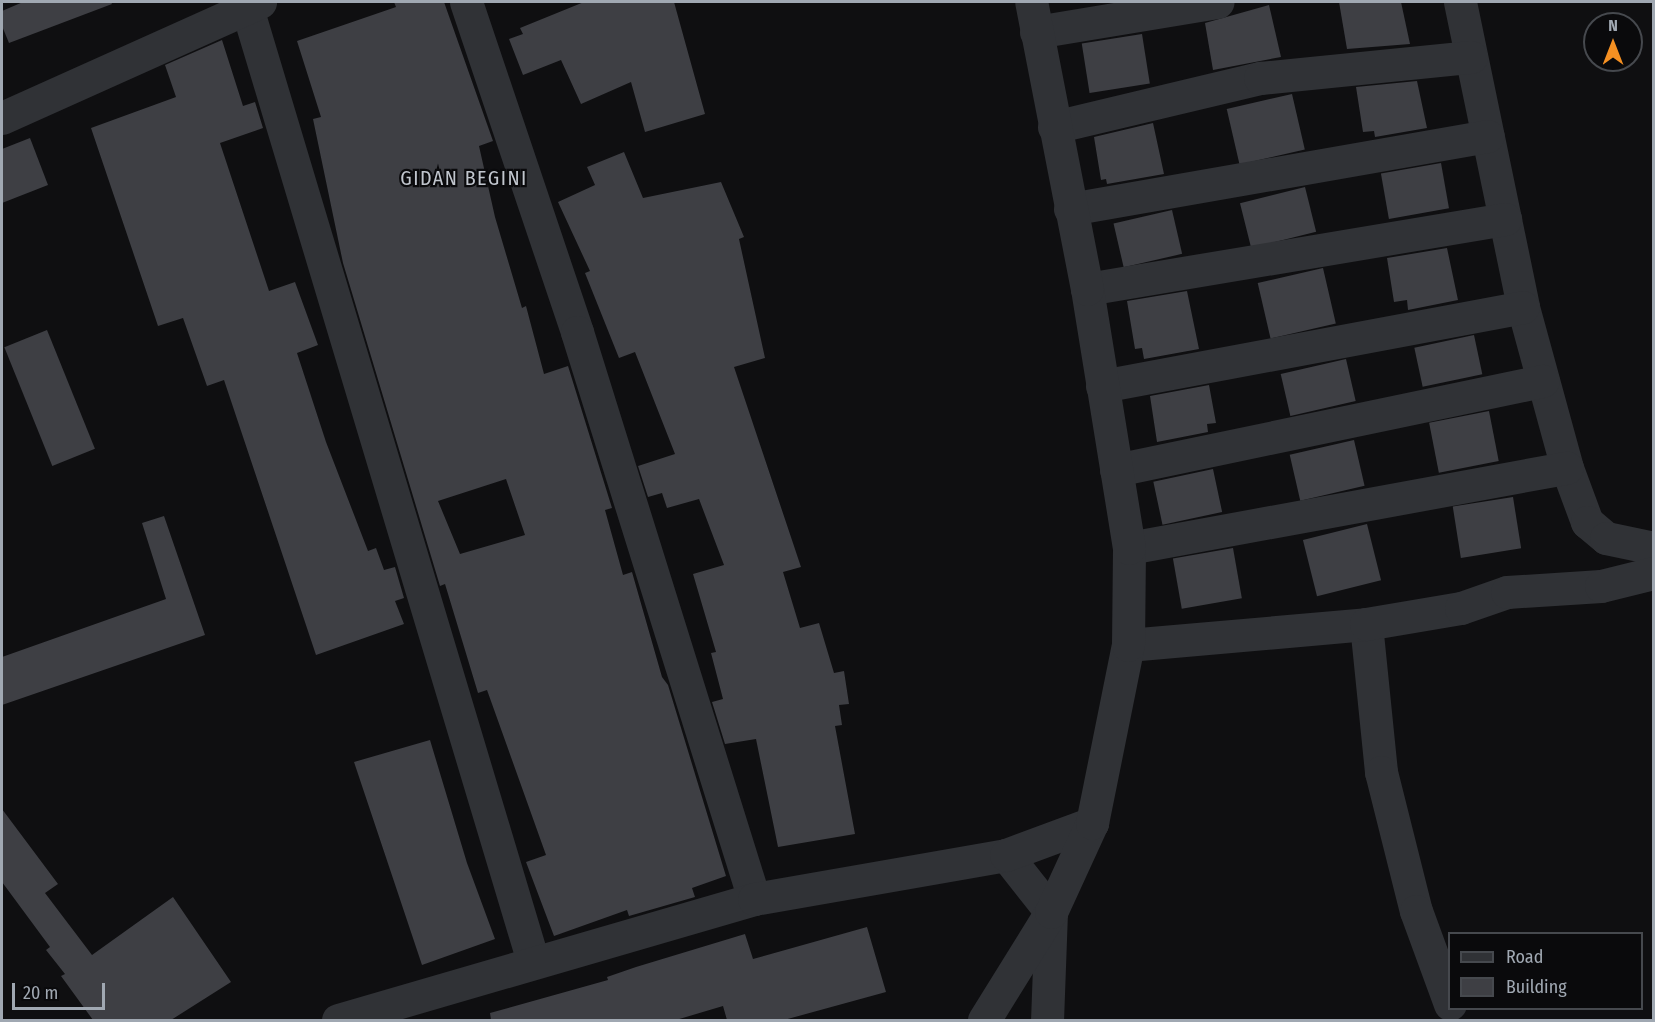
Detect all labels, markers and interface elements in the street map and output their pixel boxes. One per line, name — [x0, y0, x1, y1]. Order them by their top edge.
north arrow — [1583, 12, 1643, 72]
text: N — [1608, 16, 1618, 35]
district label: GIDAN BEGINI — [400, 166, 528, 190]
legend — [1448, 932, 1643, 1010]
text: Road — [1506, 946, 1543, 968]
scale bar — [15, 971, 108, 1009]
text: Building — [1506, 976, 1567, 998]
text: 20 m — [23, 982, 58, 1004]

